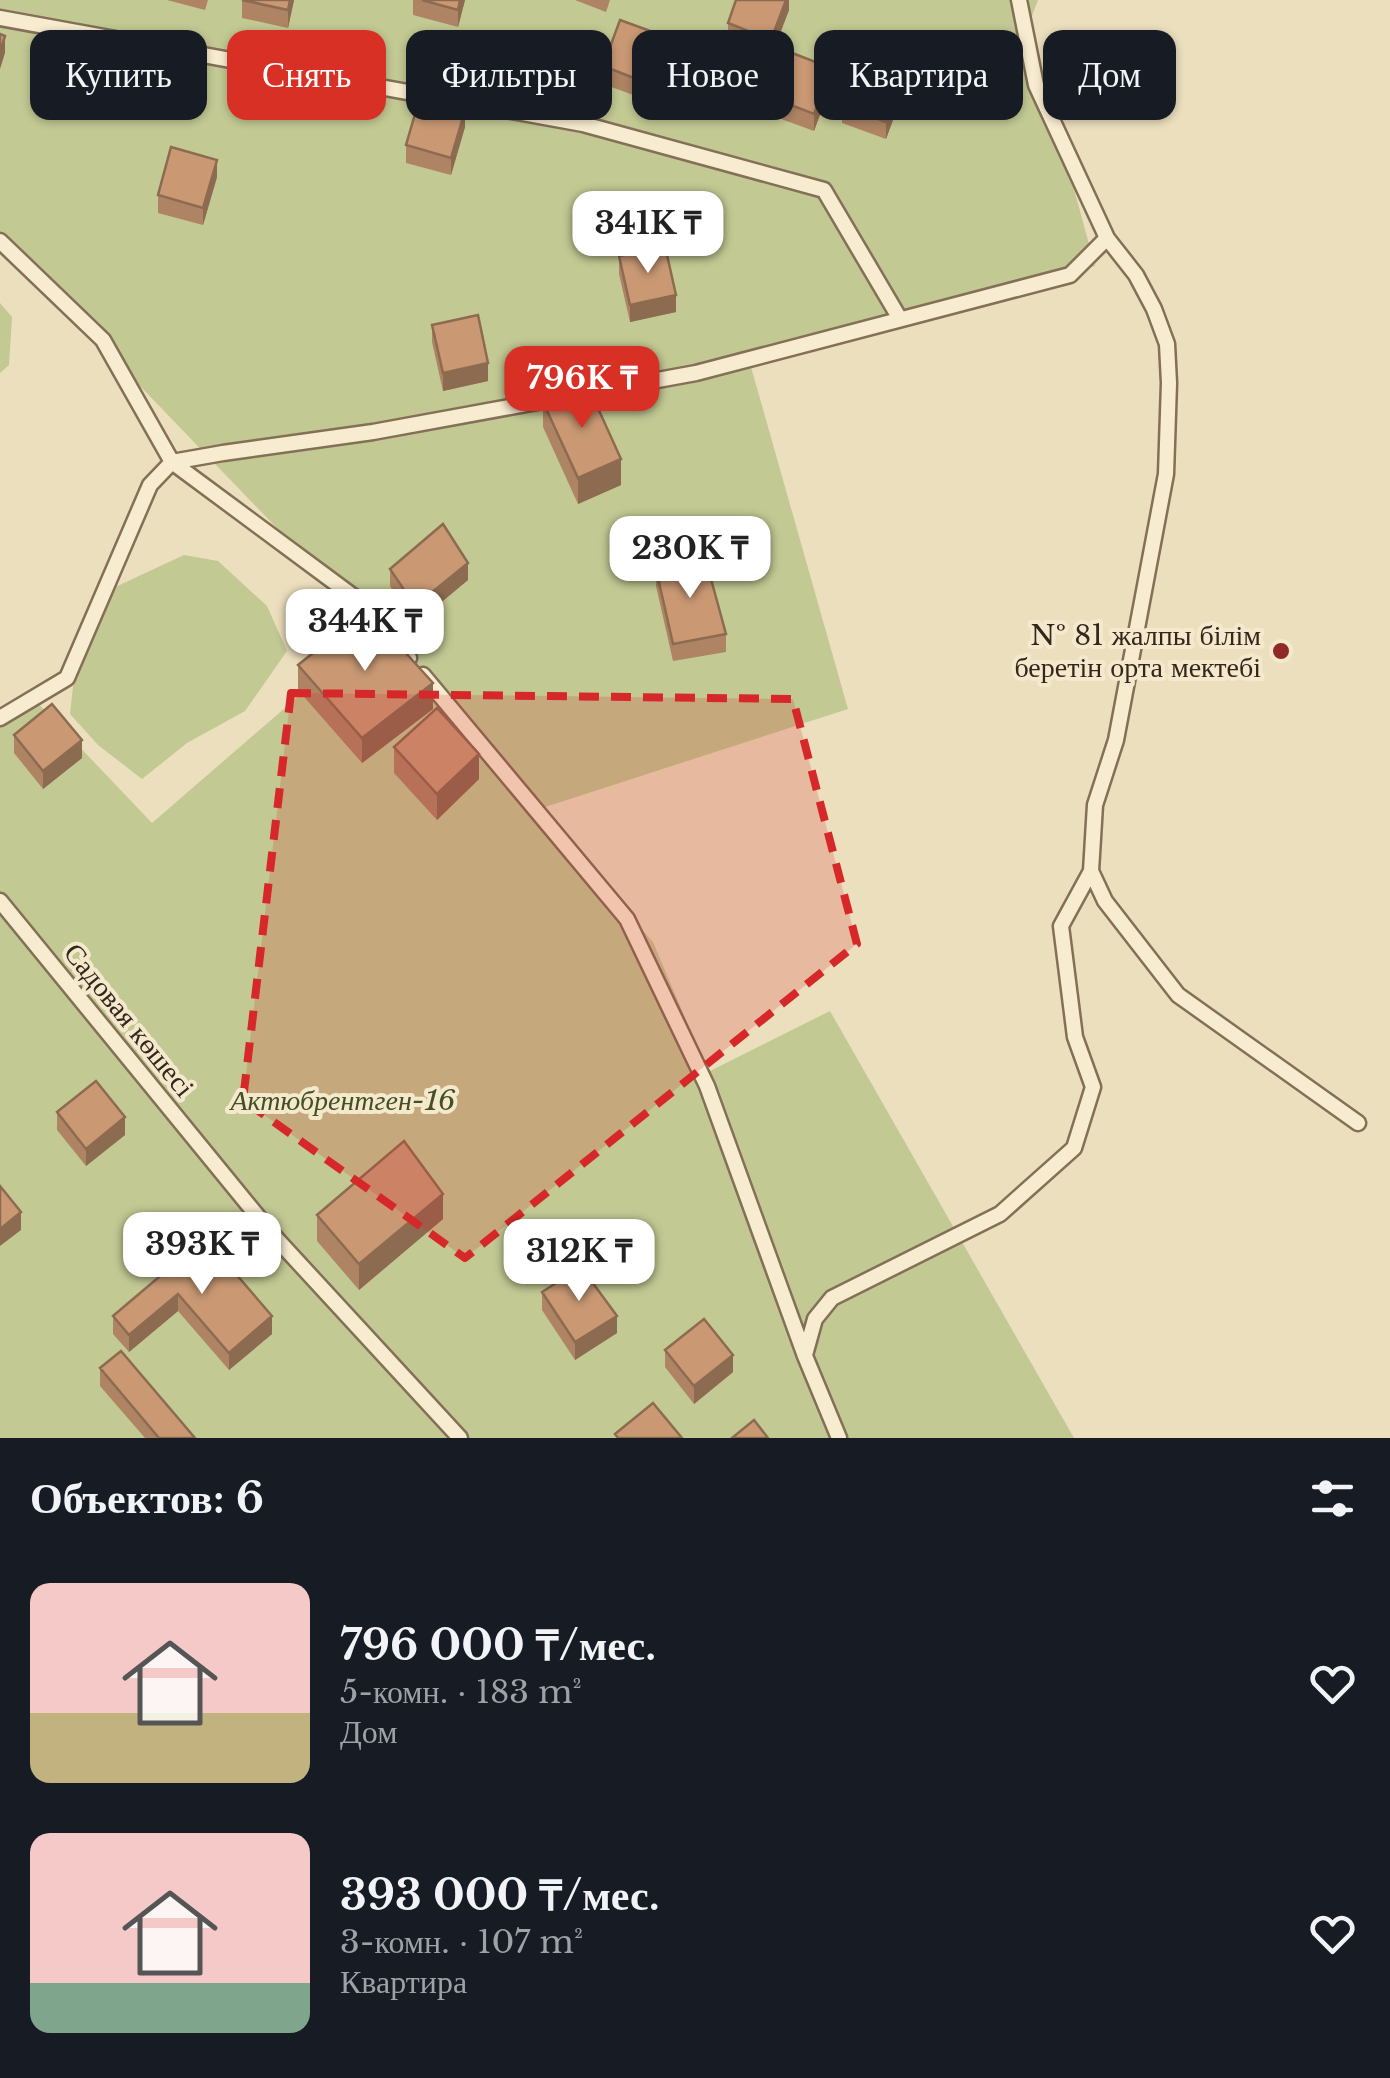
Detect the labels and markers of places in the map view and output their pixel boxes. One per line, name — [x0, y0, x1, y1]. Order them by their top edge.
pin: 341K ₸ — [567, 191, 729, 276]
pin: 796K ₸ — [501, 346, 663, 431]
pin: 230K ₸ — [609, 516, 771, 601]
pin: 344K ₸ — [284, 589, 446, 674]
place label: № 81 жалпы білім беретін орта мектебі — [1014, 618, 1261, 685]
marker: № 81 жалпы білім беретін орта мектебі — [1270, 640, 1292, 662]
pin: 393K ₸ — [121, 1212, 283, 1297]
pin: 312K ₸ — [498, 1219, 660, 1304]

